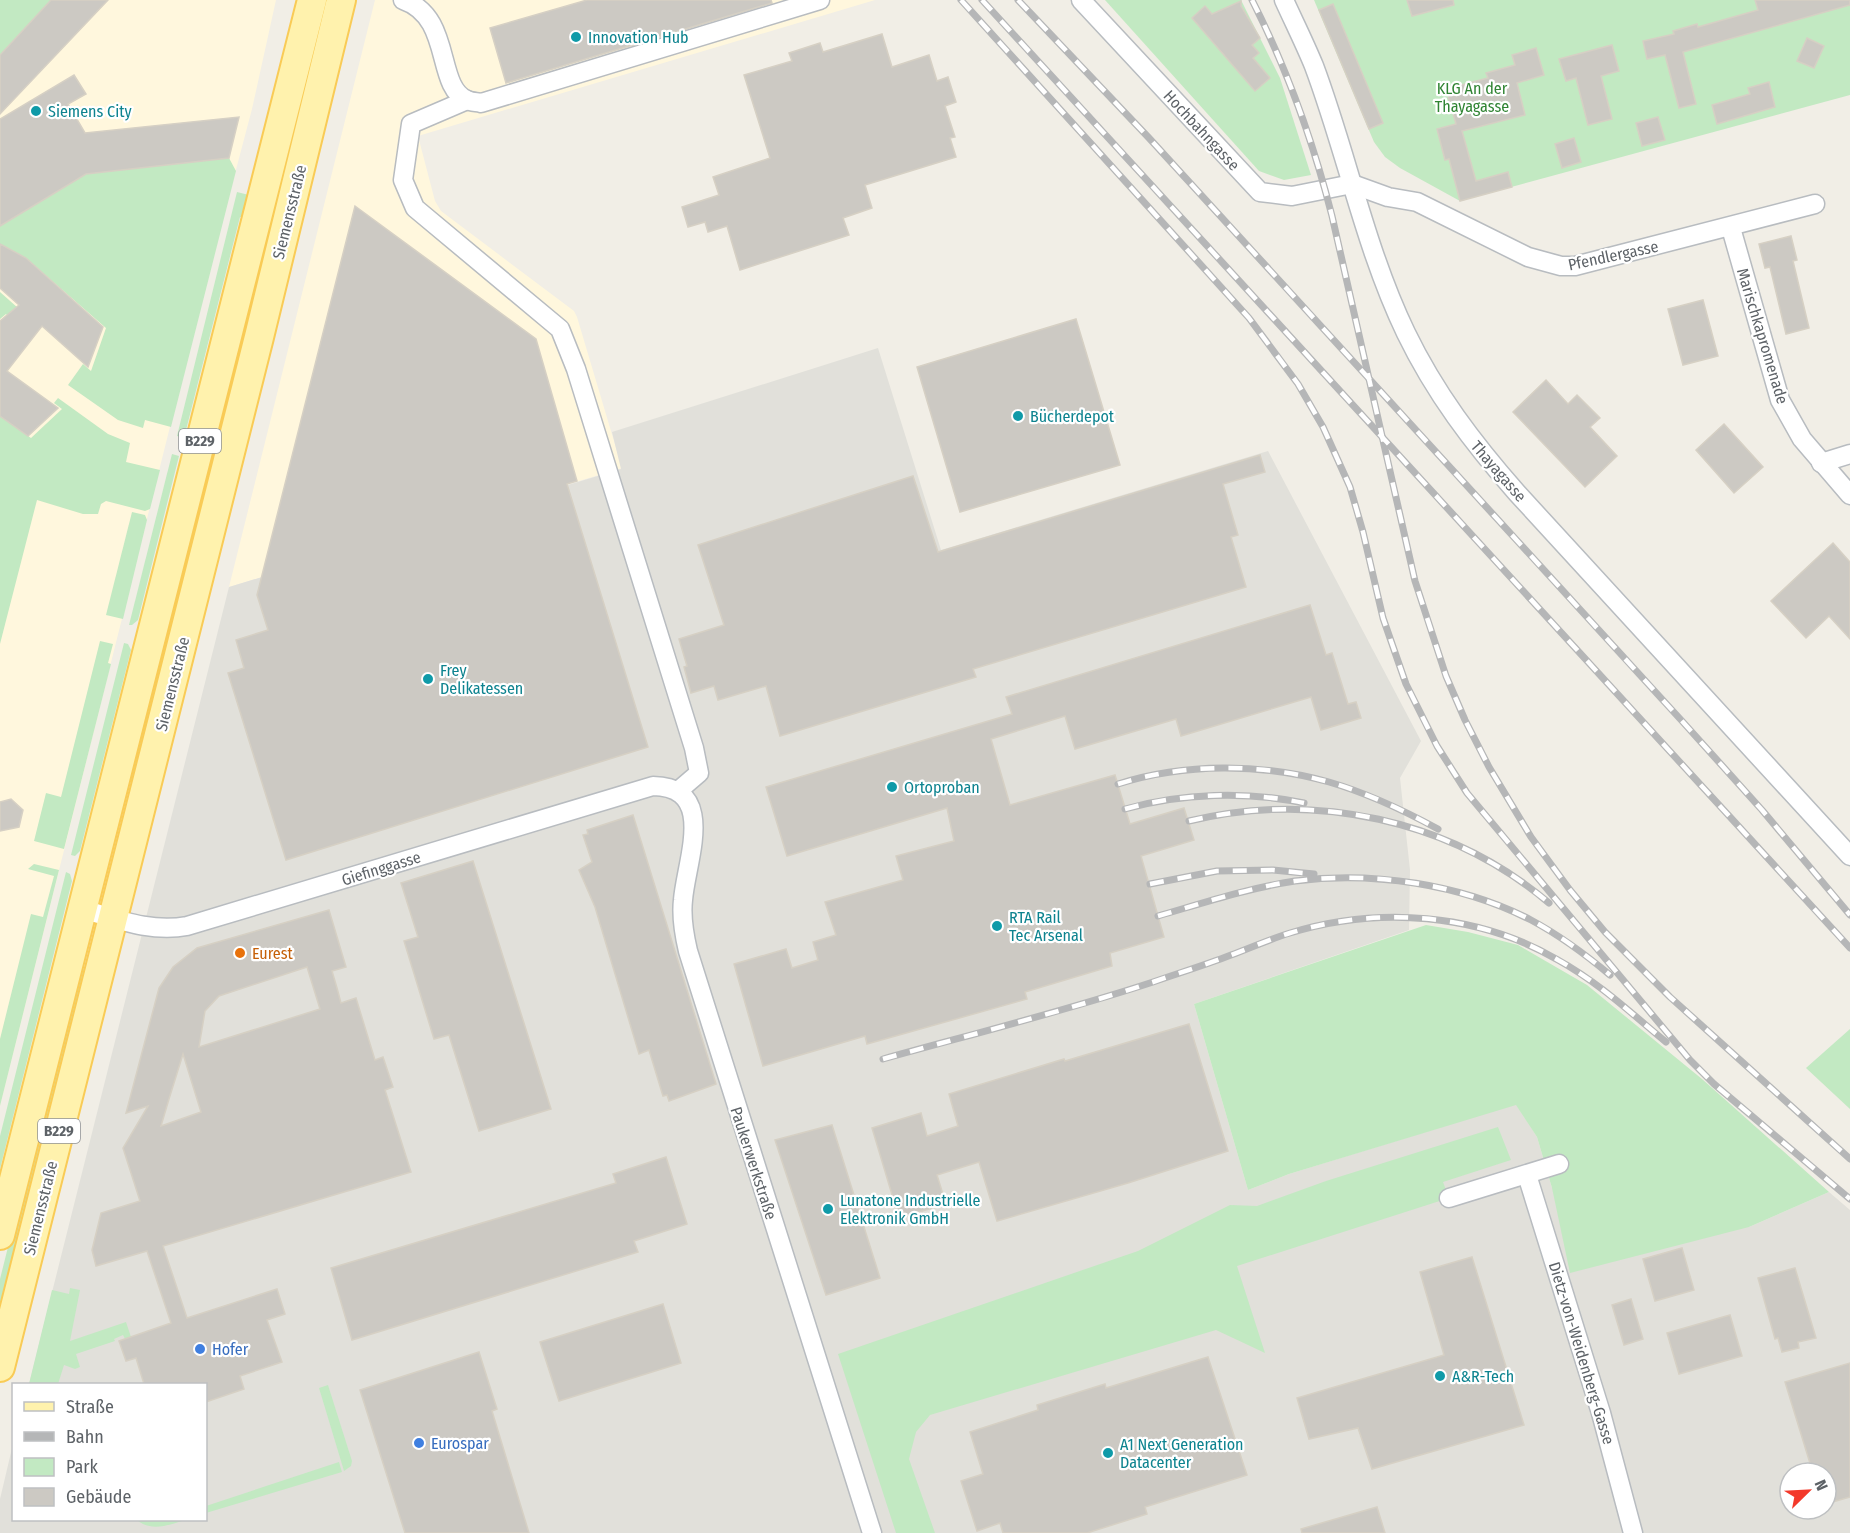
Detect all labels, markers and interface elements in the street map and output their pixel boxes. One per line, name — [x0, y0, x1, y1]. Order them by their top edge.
place label: Innovation Hub — [588, 28, 689, 47]
marker: Innovation Hub — [569, 30, 583, 44]
park label: KLG An der Thayagasse — [1435, 79, 1509, 116]
street label: Hochbahngasse — [1160, 86, 1244, 174]
place label: Siemens City — [48, 102, 132, 121]
marker: Siemens City — [29, 104, 43, 118]
street label: Siemensstraße — [269, 163, 310, 261]
street label: Pfendlergasse — [1566, 237, 1660, 274]
street label: Marischkapromenade — [1733, 266, 1792, 406]
place label: Bücherdepot — [1030, 407, 1115, 426]
marker: Bücherdepot — [1011, 409, 1025, 423]
road number: B229 — [179, 429, 221, 453]
street label: Thayagasse — [1467, 437, 1530, 506]
street label: Siemensstraße — [152, 635, 193, 733]
place label: Frey Delikatessen — [440, 661, 523, 698]
marker: Frey Delikatessen — [421, 672, 435, 686]
place label: Ortoproban — [904, 778, 980, 797]
marker: Ortoproban — [885, 780, 899, 794]
street label: Giefinggasse — [339, 847, 423, 890]
place label: RTA Rail Tec Arsenal — [1009, 908, 1083, 945]
marker: RTA Rail Tec Arsenal — [990, 919, 1004, 933]
place label: Eurest — [252, 944, 294, 963]
marker: Eurest — [233, 946, 247, 960]
street label: Paukerwerkstraße — [726, 1104, 781, 1222]
road number: B229 — [38, 1119, 80, 1143]
street label: Siemensstraße — [20, 1159, 61, 1257]
place label: Lunatone Industrielle Elektronik GmbH — [840, 1191, 981, 1228]
marker: Lunatone Industrielle Elektronik GmbH — [821, 1202, 835, 1216]
street label: Dietz-von-Weidenberg-Gasse — [1545, 1260, 1618, 1447]
place label: Hofer — [212, 1340, 249, 1359]
marker: Hofer — [193, 1342, 207, 1356]
place label: A&R-Tech — [1452, 1367, 1514, 1386]
marker: A&R-Tech — [1433, 1369, 1447, 1383]
legend — [12, 1383, 207, 1521]
text: Straße — [66, 1396, 114, 1418]
text: Bahn — [66, 1426, 104, 1448]
place label: Eurospar — [431, 1434, 489, 1453]
place label: A1 Next Generation Datacenter — [1120, 1435, 1244, 1472]
marker: Eurospar — [412, 1436, 426, 1450]
marker: A1 Next Generation Datacenter — [1101, 1446, 1115, 1460]
text: Park — [66, 1456, 99, 1478]
north arrow — [1778, 1461, 1838, 1521]
text: N — [1811, 1477, 1832, 1493]
text: Gebäude — [66, 1486, 132, 1508]

